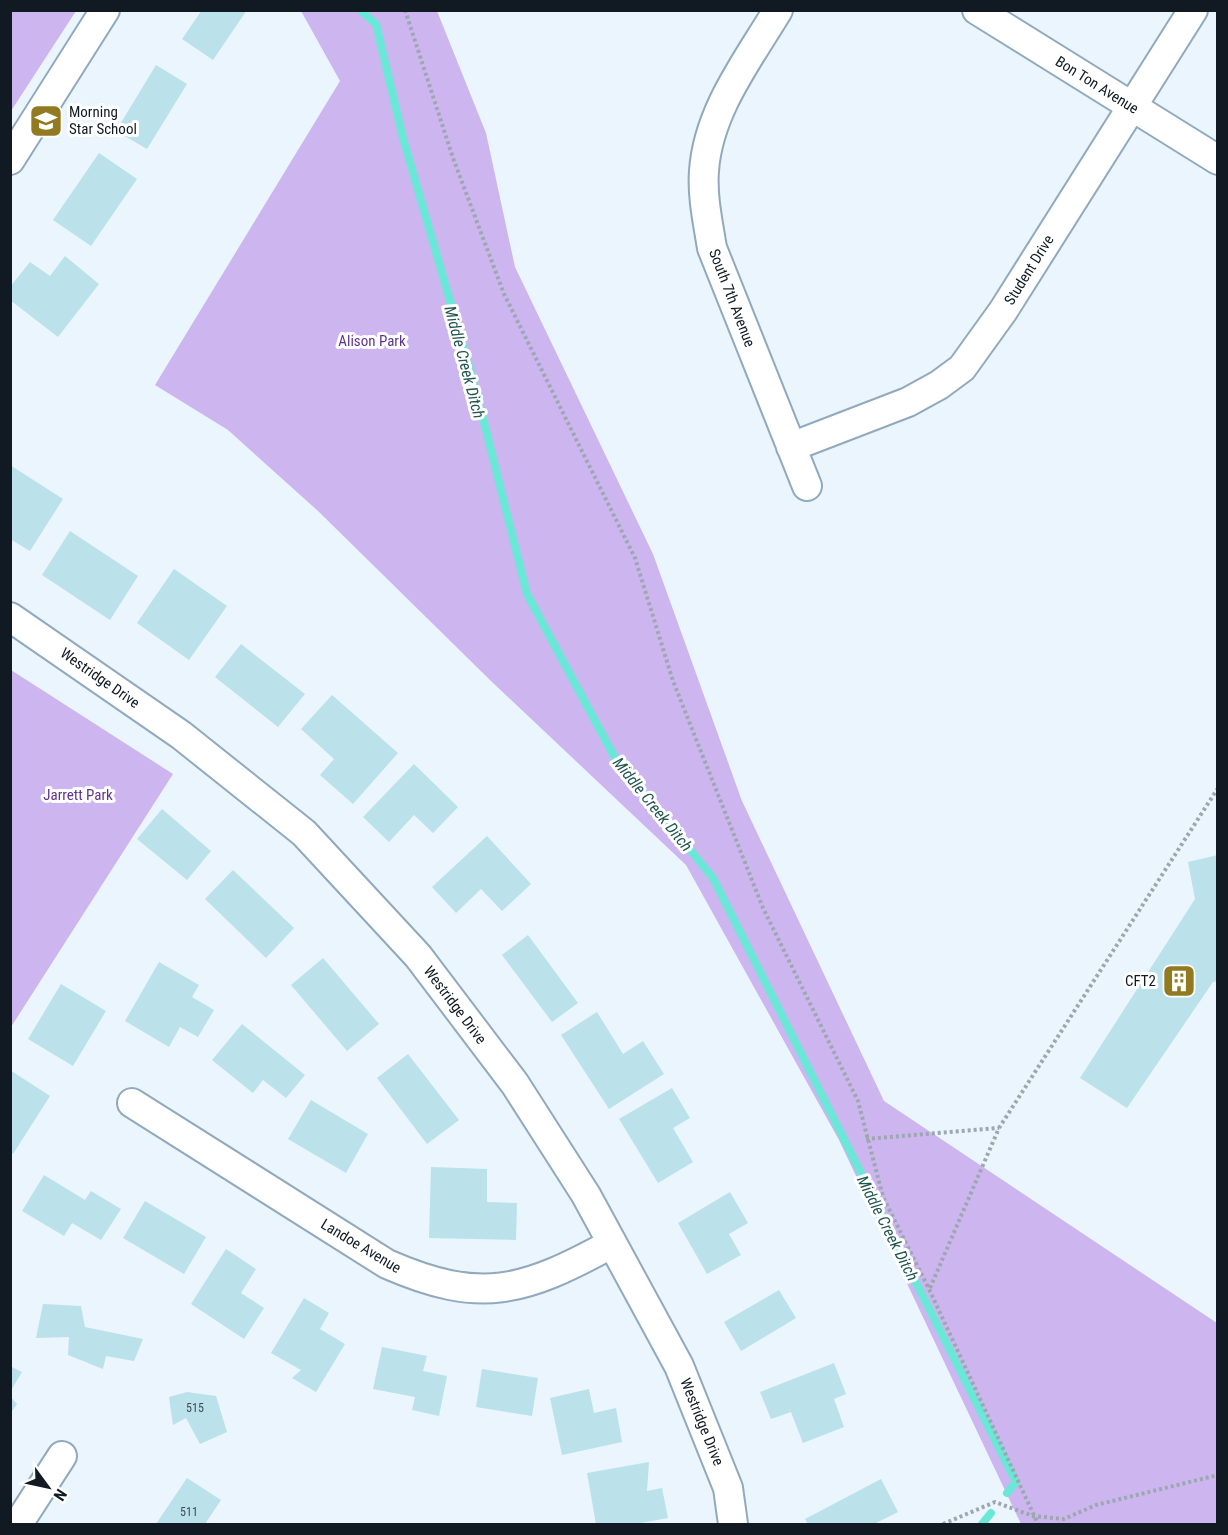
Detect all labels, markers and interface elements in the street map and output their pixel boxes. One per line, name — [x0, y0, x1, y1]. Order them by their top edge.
street label: Bon Ton Avenue — [1052, 52, 1142, 118]
school or university icon: Morning Star School — [28, 103, 64, 139]
place label: Morning Star School — [69, 103, 137, 138]
street label: Student Drive — [1000, 232, 1058, 308]
street label: South 7th Avenue — [705, 247, 759, 349]
water label: Middle Creek Ditch — [440, 304, 489, 420]
park label: Alison Park — [338, 332, 406, 350]
street label: Westridge Drive — [57, 644, 143, 712]
water label: Middle Creek Ditch — [609, 753, 696, 855]
park label: Jarrett Park — [43, 786, 113, 804]
street label: Westridge Drive — [420, 963, 490, 1047]
building icon: CFT2 — [1161, 963, 1197, 999]
place label: CFT2 — [1125, 972, 1156, 990]
water label: Middle Creek Ditch — [853, 1173, 922, 1284]
street label: Landoe Avenue — [318, 1215, 404, 1277]
street label: Westridge Drive — [676, 1376, 728, 1468]
house number: 515 — [186, 1401, 204, 1415]
north arrow — [18, 1457, 78, 1517]
text: N — [50, 1486, 71, 1504]
house number: 511 — [180, 1505, 198, 1519]

